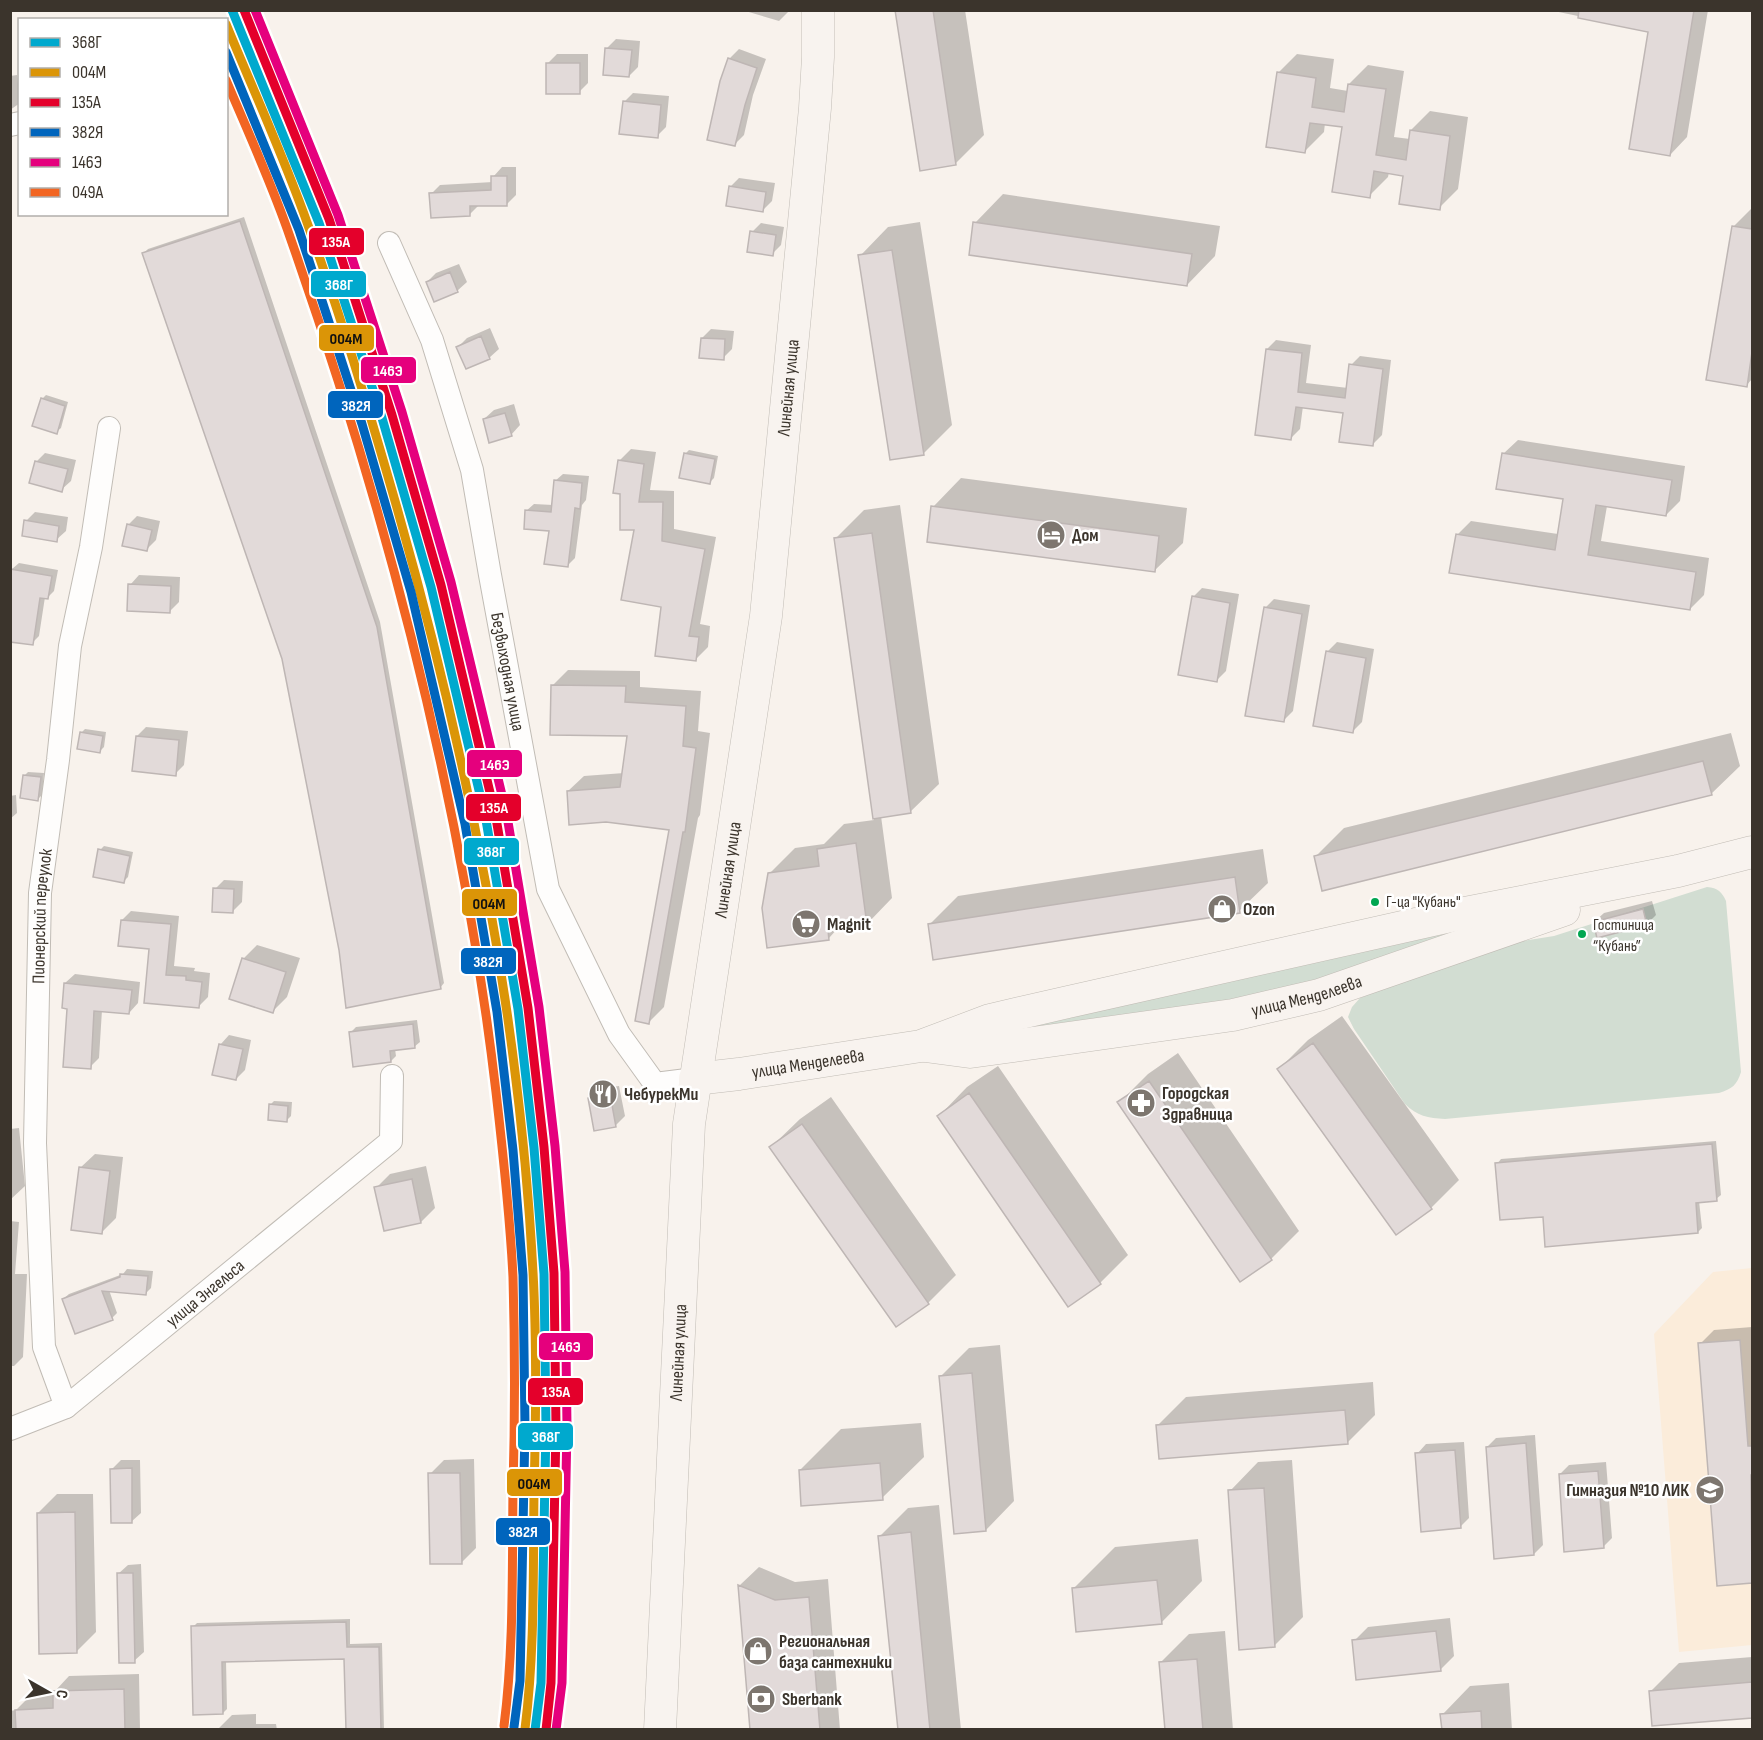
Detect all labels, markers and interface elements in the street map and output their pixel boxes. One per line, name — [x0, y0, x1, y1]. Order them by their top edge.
legend — [18, 18, 228, 216]
text: 368Г — [72, 32, 102, 53]
text: 004М — [72, 62, 106, 83]
text: 135А — [72, 92, 101, 113]
text: 382Я — [72, 122, 103, 143]
text: 146Э — [72, 152, 102, 173]
text: 049А — [72, 182, 104, 203]
line badge: 135А — [308, 227, 365, 256]
text: 135А — [322, 233, 350, 252]
line badge: 368Г — [310, 270, 367, 298]
text: 368Г — [325, 276, 353, 295]
line badge: 004М — [318, 324, 375, 352]
text: 004М — [330, 330, 362, 349]
street label: Линейная улица — [773, 338, 803, 438]
line badge: 146Э — [360, 356, 417, 384]
text: 146Э — [373, 362, 403, 381]
line badge: 382Я — [327, 390, 384, 419]
text: 382Я — [341, 397, 371, 416]
hotel icon: Дом — [1035, 519, 1067, 551]
place label: Дом — [1072, 525, 1099, 546]
street label: Безвыходная улица — [487, 611, 529, 733]
line badge: 146Э — [466, 749, 523, 778]
text: 146Э — [480, 756, 510, 775]
line badge: 135А — [465, 793, 522, 822]
text: 135А — [480, 799, 508, 818]
street label: Линейная улица — [710, 820, 745, 920]
line badge: 368Г — [463, 837, 520, 866]
text: 368Г — [477, 843, 505, 862]
street label: Пионерский переулок — [28, 847, 56, 984]
line badge: 004М — [461, 888, 518, 917]
shop icon: Ozon — [1206, 893, 1238, 925]
place label: Г-ца "Кубань" — [1386, 893, 1461, 912]
text: 004М — [473, 895, 505, 914]
marker: Г-ца "Кубань" — [1369, 896, 1381, 908]
place label: Ozon — [1243, 899, 1275, 920]
supermarket icon: Magnit — [790, 908, 822, 940]
place label: Magnit — [827, 914, 871, 935]
place label: Гостиница “Кубань” — [1593, 916, 1654, 956]
marker: Гостиница “Кубань” — [1576, 928, 1588, 940]
line badge: 382Я — [460, 947, 517, 975]
text: 382Я — [473, 953, 503, 972]
street label: улица Менделеева — [1249, 970, 1365, 1021]
street label: улица Менделеева — [750, 1044, 866, 1082]
restaurant icon: ЧебурекМи — [587, 1078, 619, 1110]
place label: Городская Здравница — [1162, 1083, 1233, 1125]
place label: ЧебурекМи — [624, 1084, 698, 1105]
pharmacy icon: Городская Здравница — [1125, 1087, 1157, 1119]
street label: улица Энгельса — [162, 1255, 249, 1331]
street label: Линейная улица — [665, 1303, 691, 1402]
line badge: 146Э — [538, 1332, 594, 1361]
text: 146Э — [551, 1338, 581, 1357]
line badge: 135А — [527, 1377, 584, 1406]
text: 135А — [542, 1383, 570, 1402]
line badge: 368Г — [517, 1422, 574, 1451]
text: 368Г — [532, 1428, 560, 1447]
line badge: 004М — [506, 1468, 563, 1497]
school or university icon: Гимназия №10 ЛИК — [1694, 1474, 1726, 1506]
text: 004М — [518, 1475, 550, 1494]
place label: Гимназия №10 ЛИК — [1566, 1480, 1689, 1501]
line badge: 382Я — [495, 1517, 551, 1546]
text: 382Я — [508, 1523, 538, 1542]
place label: Региональная база сантехники — [779, 1631, 892, 1673]
shop icon: Региональная база сантехники — [742, 1635, 774, 1667]
north arrow — [18, 1662, 78, 1722]
bank icon: Sberbank — [745, 1683, 777, 1715]
text: С — [51, 1689, 71, 1700]
place label: Sberbank — [782, 1689, 842, 1710]

